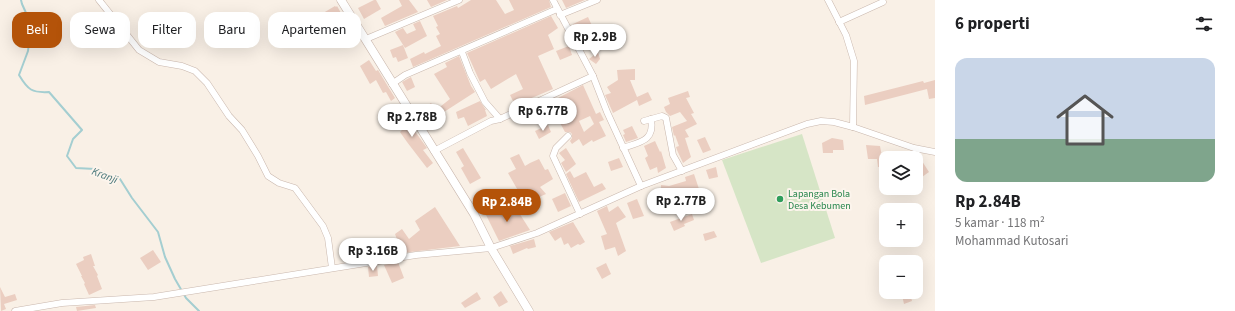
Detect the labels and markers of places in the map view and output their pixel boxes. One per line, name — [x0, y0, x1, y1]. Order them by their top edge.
pin: Rp 2.9B — [558, 24, 632, 58]
pin: Rp 6.77B — [502, 98, 584, 132]
pin: Rp 2.78B — [371, 104, 453, 138]
place label: Lapangan Bola Desa Kebumen — [788, 187, 851, 213]
pin: Rp 2.77B — [640, 188, 722, 222]
pin: Rp 2.84B — [466, 189, 548, 223]
marker: Lapangan Bola Desa Kebumen — [775, 194, 785, 204]
pin: Rp 3.16B — [332, 238, 414, 272]

